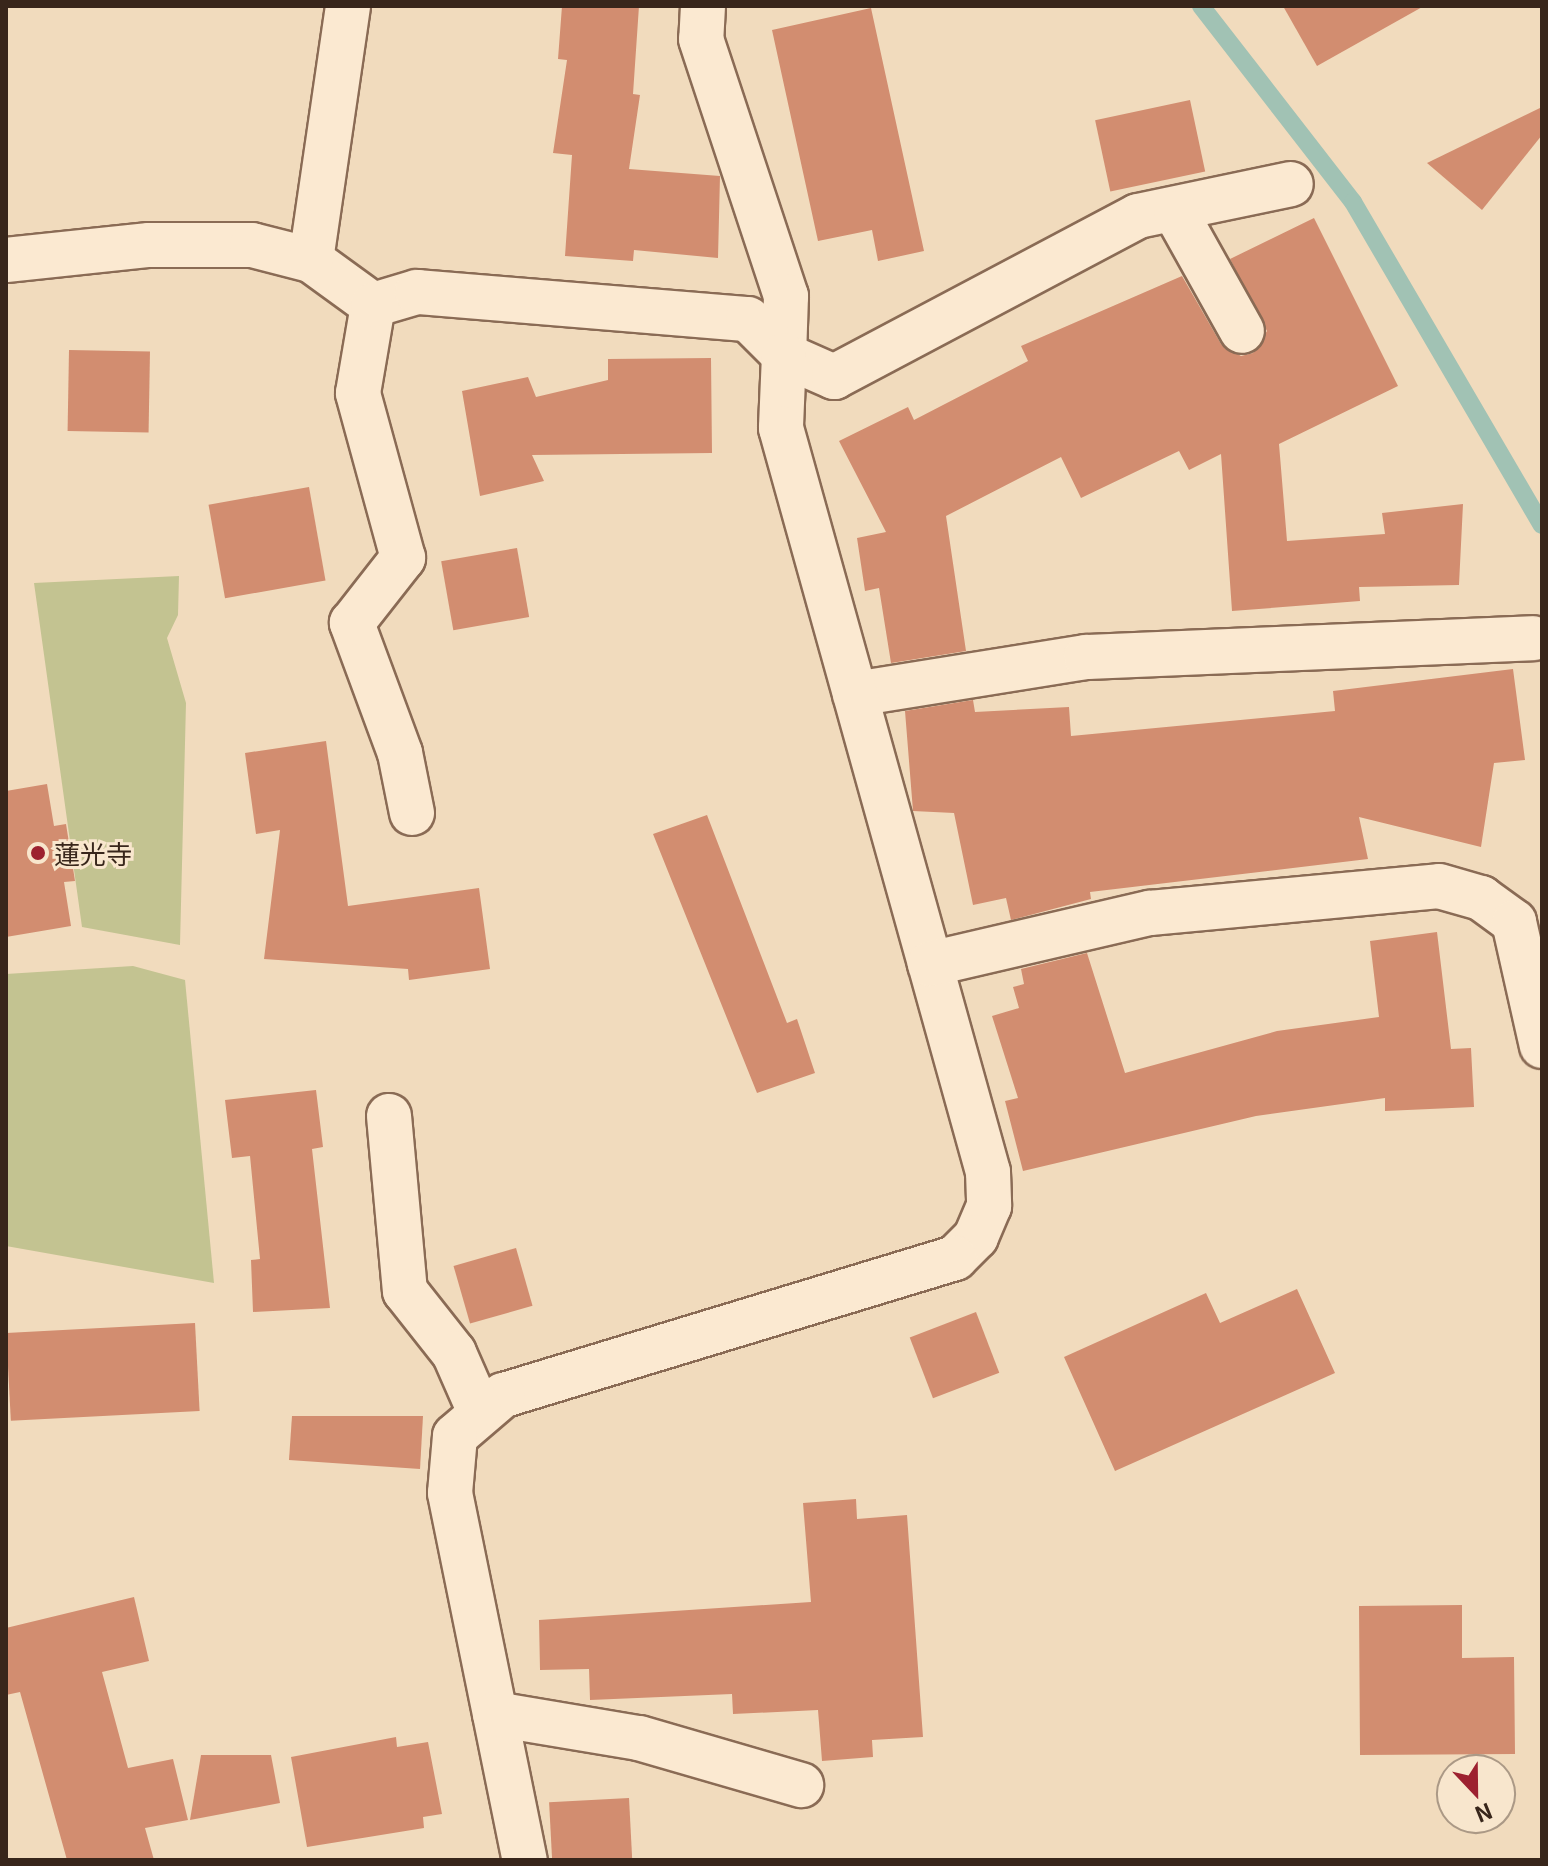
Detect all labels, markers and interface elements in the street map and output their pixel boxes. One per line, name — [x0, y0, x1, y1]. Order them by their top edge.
place label: 蓮光寺 — [54, 837, 132, 869]
marker: 蓮光寺 — [29, 844, 47, 862]
north arrow — [1436, 1754, 1516, 1834]
text: N — [1471, 1796, 1498, 1832]

